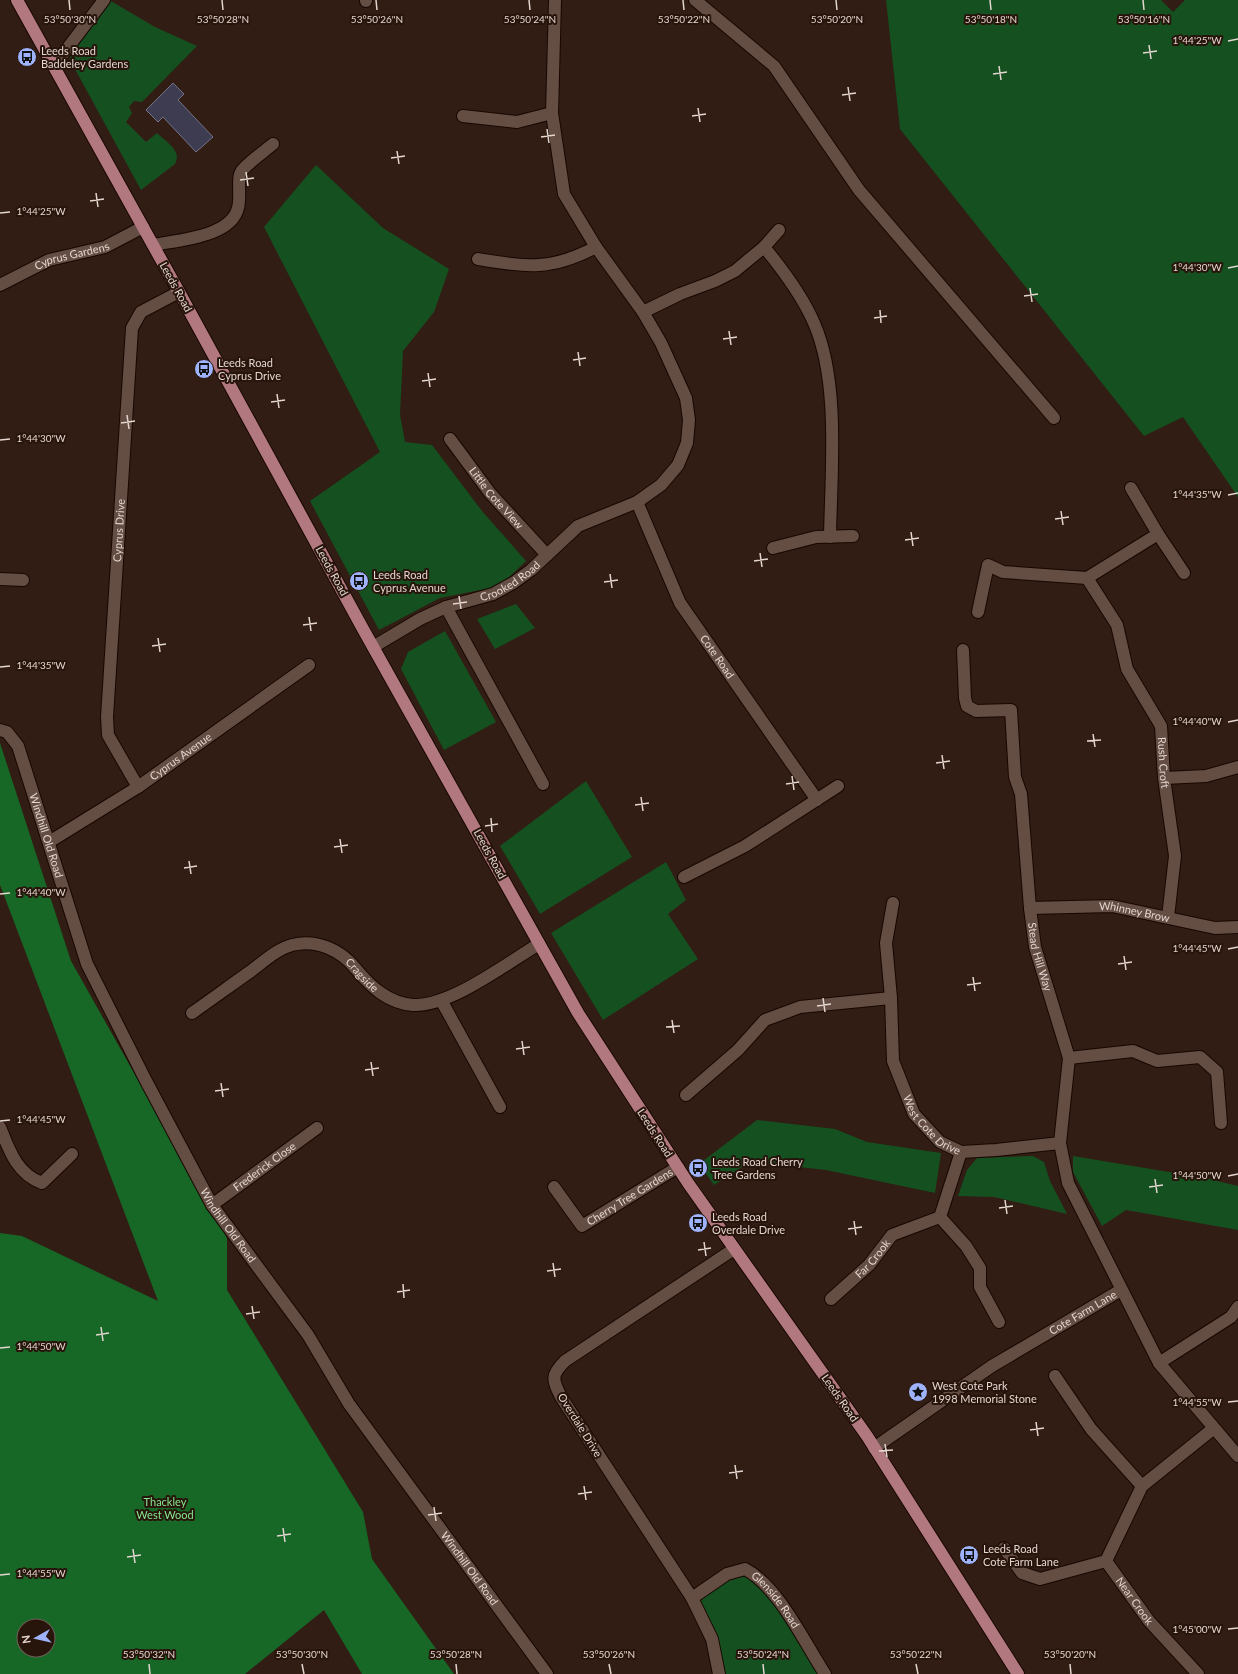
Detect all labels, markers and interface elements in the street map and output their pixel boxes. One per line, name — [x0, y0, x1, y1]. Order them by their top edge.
text: 53°50'30"N — [44, 13, 96, 25]
text: 53°50'28"N — [197, 13, 249, 25]
text: 53°50'26"N — [351, 13, 403, 25]
text: 53°50'24"N — [504, 13, 556, 25]
text: 53°50'22"N — [658, 13, 710, 25]
text: 53°50'20"N — [811, 13, 863, 25]
text: 53°50'18"N — [965, 13, 1017, 25]
text: 53°50'16"N — [1118, 13, 1170, 25]
text: 1°44'25"W — [1172, 34, 1222, 46]
place label: Leeds Road Baddeley Gardens — [41, 44, 128, 70]
bus stop icon: Leeds Road Baddeley Gardens — [16, 46, 38, 68]
text: 1°44'25"W — [16, 205, 66, 217]
street label: Cyprus Gardens — [32, 239, 112, 272]
street label: Leeds Road — [157, 260, 195, 314]
text: 1°44'30"W — [1172, 261, 1222, 273]
place label: Leeds Road Cyprus Drive — [218, 356, 281, 382]
bus stop icon: Leeds Road Cyprus Drive — [193, 358, 215, 380]
text: 1°44'30"W — [16, 432, 66, 444]
street label: Little Cote View — [467, 464, 527, 531]
text: 1°44'35"W — [1172, 488, 1222, 500]
street label: Cyprus Drive — [110, 498, 127, 562]
street label: Leeds Road — [313, 544, 351, 598]
street label: Crooked Road — [478, 558, 542, 603]
place label: Leeds Road Cyprus Avenue — [373, 568, 446, 594]
bus stop icon: Leeds Road Cyprus Avenue — [348, 570, 370, 592]
street label: Cote Road — [698, 632, 737, 681]
text: 1°44'35"W — [16, 659, 66, 671]
text: 1°44'40"W — [1172, 715, 1222, 727]
street label: Cyprus Avenue — [147, 730, 214, 783]
street label: Rush Croft — [1156, 737, 1172, 790]
street label: Windhill Old Road — [27, 792, 66, 879]
street label: Leeds Road — [471, 827, 509, 881]
text: 1°44'40"W — [16, 886, 66, 898]
street label: Whinney Brow — [1099, 899, 1171, 924]
street label: Stead Hill Way — [1026, 922, 1055, 993]
text: 1°44'45"W — [1172, 942, 1222, 954]
street label: Cragside — [343, 955, 381, 995]
street label: West Cote Drive — [901, 1093, 963, 1157]
street label: Leeds Road — [635, 1106, 676, 1159]
text: 1°44'45"W — [16, 1113, 66, 1125]
street label: Frederick Close — [230, 1139, 298, 1193]
place label: Leeds Road Cherry Tree Gardens — [712, 1155, 803, 1181]
bus stop icon: Leeds Road Cherry Tree Gardens — [687, 1157, 709, 1179]
street label: Cherry Tree Gardens — [584, 1165, 675, 1228]
text: 1°44'50"W — [1172, 1169, 1222, 1181]
street label: Windhill Old Road — [198, 1186, 259, 1265]
place label: Leeds Road Overdale Drive — [712, 1210, 785, 1236]
bus stop icon: Leeds Road Overdale Drive — [687, 1212, 709, 1234]
street label: Far Crook — [852, 1236, 892, 1280]
street label: Cote Farm Lane — [1046, 1287, 1119, 1337]
text: 1°44'50"W — [16, 1340, 66, 1352]
street label: Leeds Road — [819, 1371, 862, 1424]
place label: West Cote Park 1998 Memorial Stone — [932, 1379, 1037, 1405]
place icon: West Cote Park 1998 Memorial Stone — [907, 1381, 929, 1403]
street label: Overdale Drive — [556, 1390, 605, 1459]
text: 1°44'55"W — [1172, 1396, 1222, 1408]
park label: Thackley West Wood — [136, 1495, 194, 1521]
street label: Windhill Old Road — [439, 1529, 501, 1607]
place label: Leeds Road Cote Farm Lane — [983, 1542, 1059, 1568]
bus stop icon: Leeds Road Cote Farm Lane — [958, 1544, 980, 1566]
text: 1°44'55"W — [16, 1567, 66, 1579]
street label: Glenside Road — [749, 1568, 803, 1630]
street label: Near Crook — [1114, 1574, 1156, 1627]
north arrow — [16, 1618, 56, 1658]
text: 1°45'00"W — [1172, 1623, 1222, 1635]
text: N — [19, 1634, 33, 1645]
text: 53°50'32"N — [123, 1648, 175, 1660]
text: 53°50'30"N — [276, 1648, 328, 1660]
text: 53°50'28"N — [430, 1648, 482, 1660]
text: 53°50'26"N — [583, 1648, 635, 1660]
text: 53°50'24"N — [737, 1648, 789, 1660]
text: 53°50'22"N — [890, 1648, 942, 1660]
text: 53°50'20"N — [1044, 1648, 1096, 1660]

